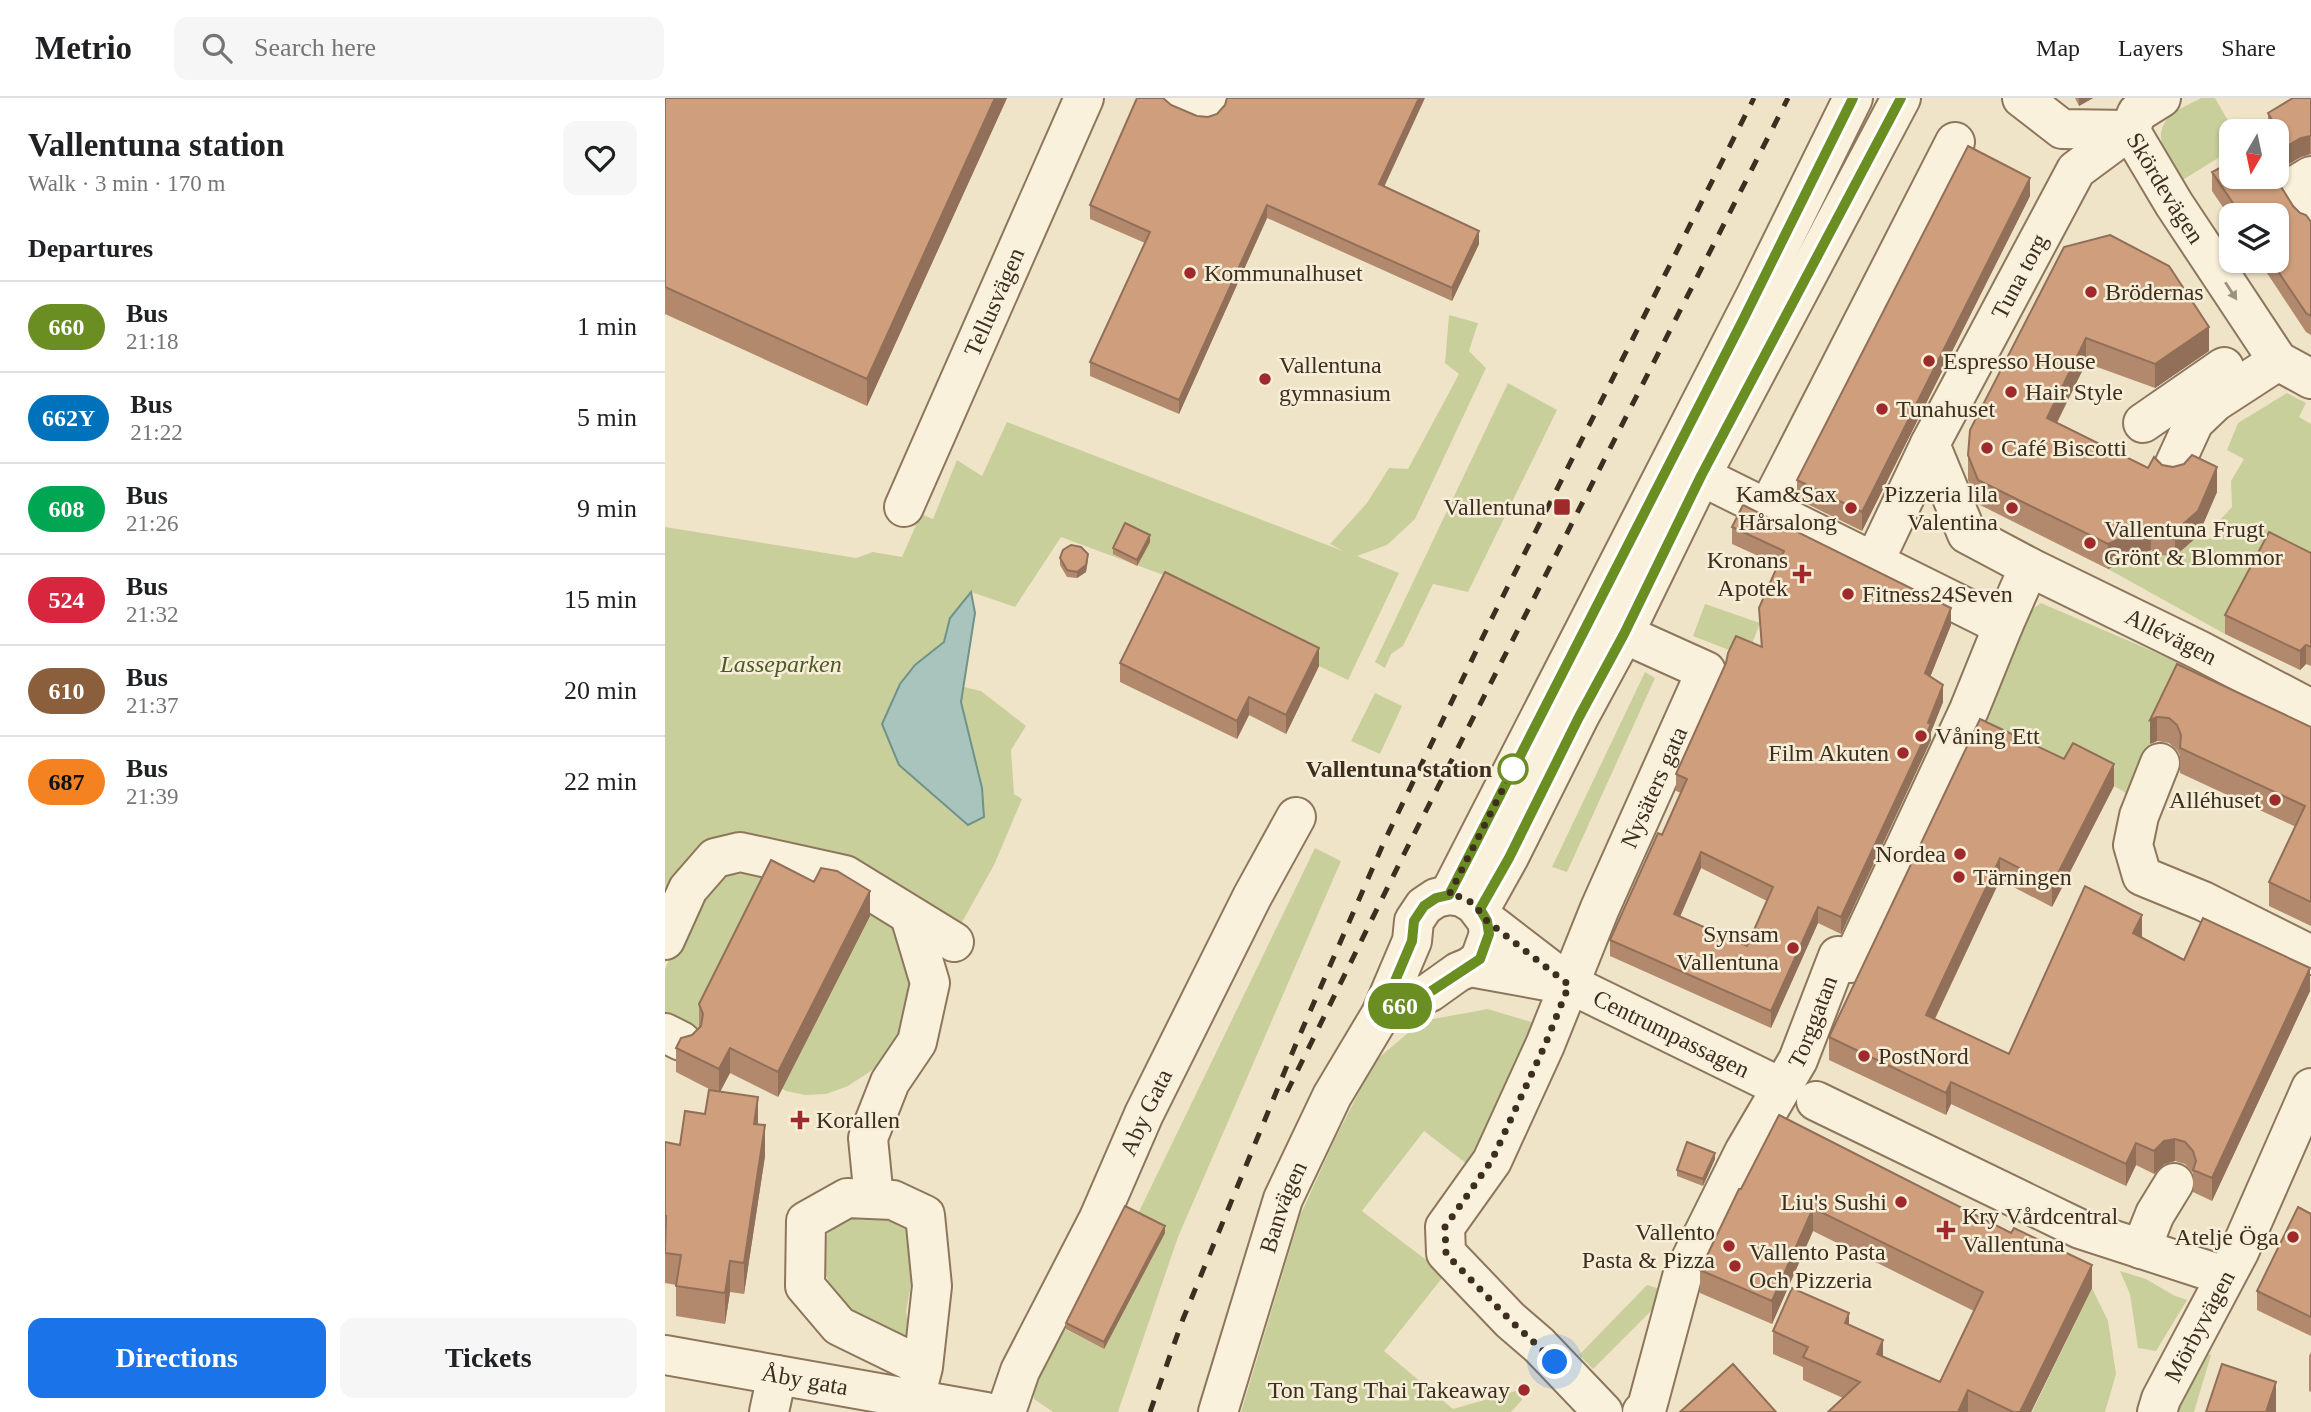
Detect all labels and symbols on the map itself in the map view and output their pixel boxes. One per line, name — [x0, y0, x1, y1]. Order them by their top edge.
north arrow — [2219, 119, 2289, 189]
street label: Skördevägen — [2122, 128, 2209, 248]
street label: Tuna torg — [1986, 229, 2053, 323]
street label: Tellusvägen — [959, 244, 1029, 360]
place label: Kommunalhuset — [1204, 260, 1363, 286]
marker: Kommunalhuset — [1182, 265, 1198, 281]
place label: Brödernas — [2105, 279, 2204, 305]
one-way arrow — [2225, 281, 2238, 301]
marker: Brödernas — [2083, 284, 2099, 300]
place label: Espresso House — [1943, 348, 2096, 374]
place label: Vallentuna gymnasium — [1279, 352, 1391, 406]
marker: Espresso House — [1921, 353, 1937, 369]
marker: Vallentuna gymnasium — [1257, 371, 1273, 387]
place label: Hair Style — [2025, 379, 2123, 405]
marker: Hair Style — [2003, 384, 2019, 400]
place label: Tunahuset — [1896, 396, 1995, 422]
marker: Tunahuset — [1874, 401, 1890, 417]
place label: Café Biscotti — [2001, 435, 2127, 461]
marker: Café Biscotti — [1979, 440, 1995, 456]
place label: Kam&Sax Hårsalong — [1736, 481, 1837, 535]
place label: Pizzeria lila Valentina — [1884, 481, 1998, 535]
place label: Vallentuna — [1443, 494, 1546, 520]
marker: Vallentuna — [1552, 497, 1572, 517]
marker: Kam&Sax Hårsalong — [1843, 500, 1859, 516]
marker: Pizzeria lila Valentina — [2004, 500, 2020, 516]
place label: Vallentuna Frugt Grönt & Blommor — [2104, 516, 2283, 570]
marker: Vallentuna Frugt Grönt & Blommor — [2082, 535, 2098, 551]
place label: Kronans Apotek — [1707, 547, 1788, 601]
marker: Kronans Apotek — [1794, 566, 1810, 582]
place label: Fitness24Seven — [1862, 581, 2013, 607]
marker: Fitness24Seven — [1840, 586, 1856, 602]
street label: Allévägen — [2121, 603, 2221, 670]
park label: Lasseparken — [719, 651, 842, 677]
street label: Nysäters gata — [1616, 722, 1693, 852]
place label: Våning Ett — [1935, 723, 2040, 749]
marker: Våning Ett — [1913, 728, 1929, 744]
place label: Film Akuten — [1768, 740, 1889, 766]
marker: Film Akuten — [1895, 745, 1911, 761]
marker: Vallentuna station — [1498, 754, 1528, 784]
place label: Vallentuna station — [1306, 756, 1492, 782]
place label: Alléhuset — [2169, 787, 2261, 813]
marker: Alléhuset — [2267, 792, 2283, 808]
place label: Nordea — [1875, 841, 1946, 867]
marker: Nordea — [1952, 846, 1968, 862]
place label: Tärningen — [1973, 864, 2072, 890]
marker: Tärningen — [1951, 869, 1967, 885]
place label: Synsam Vallentuna — [1676, 921, 1779, 975]
marker: Synsam Vallentuna — [1785, 940, 1801, 956]
street label: Torggatan — [1783, 972, 1842, 1073]
line badge: 660 — [1360, 983, 1440, 1029]
street label: Centrumpassagen — [1589, 985, 1754, 1083]
place label: PostNord — [1878, 1043, 1969, 1069]
marker: PostNord — [1856, 1048, 1872, 1064]
street label: Aby Gata — [1114, 1064, 1177, 1160]
place label: Korallen — [816, 1107, 900, 1133]
marker: Korallen — [790, 1110, 810, 1130]
street label: Banvägen — [1254, 1157, 1312, 1256]
place label: Liu's Sushi — [1781, 1189, 1887, 1215]
marker: Liu's Sushi — [1893, 1194, 1909, 1210]
place label: Kry Vårdcentral Vallentuna — [1962, 1203, 2118, 1257]
place label: Vallento Pasta & Pizza — [1582, 1219, 1715, 1273]
marker: Kry Vårdcentral Vallentuna — [1936, 1220, 1956, 1240]
place label: Atelje Öga — [2174, 1224, 2279, 1250]
marker: Atelje Öga — [2285, 1229, 2301, 1245]
marker: Vallento Pasta & Pizza — [1721, 1238, 1737, 1254]
place label: Vallento Pasta Och Pizzeria — [1749, 1239, 1886, 1293]
marker: Vallento Pasta Och Pizzeria — [1727, 1258, 1743, 1274]
street label: Mörbyvägen — [2159, 1266, 2240, 1386]
your location — [1537, 1344, 1572, 1379]
street label: Åby gata — [760, 1359, 850, 1400]
place label: Ton Tang Thai Takeaway — [1268, 1377, 1510, 1403]
marker: Ton Tang Thai Takeaway — [1516, 1382, 1532, 1398]

